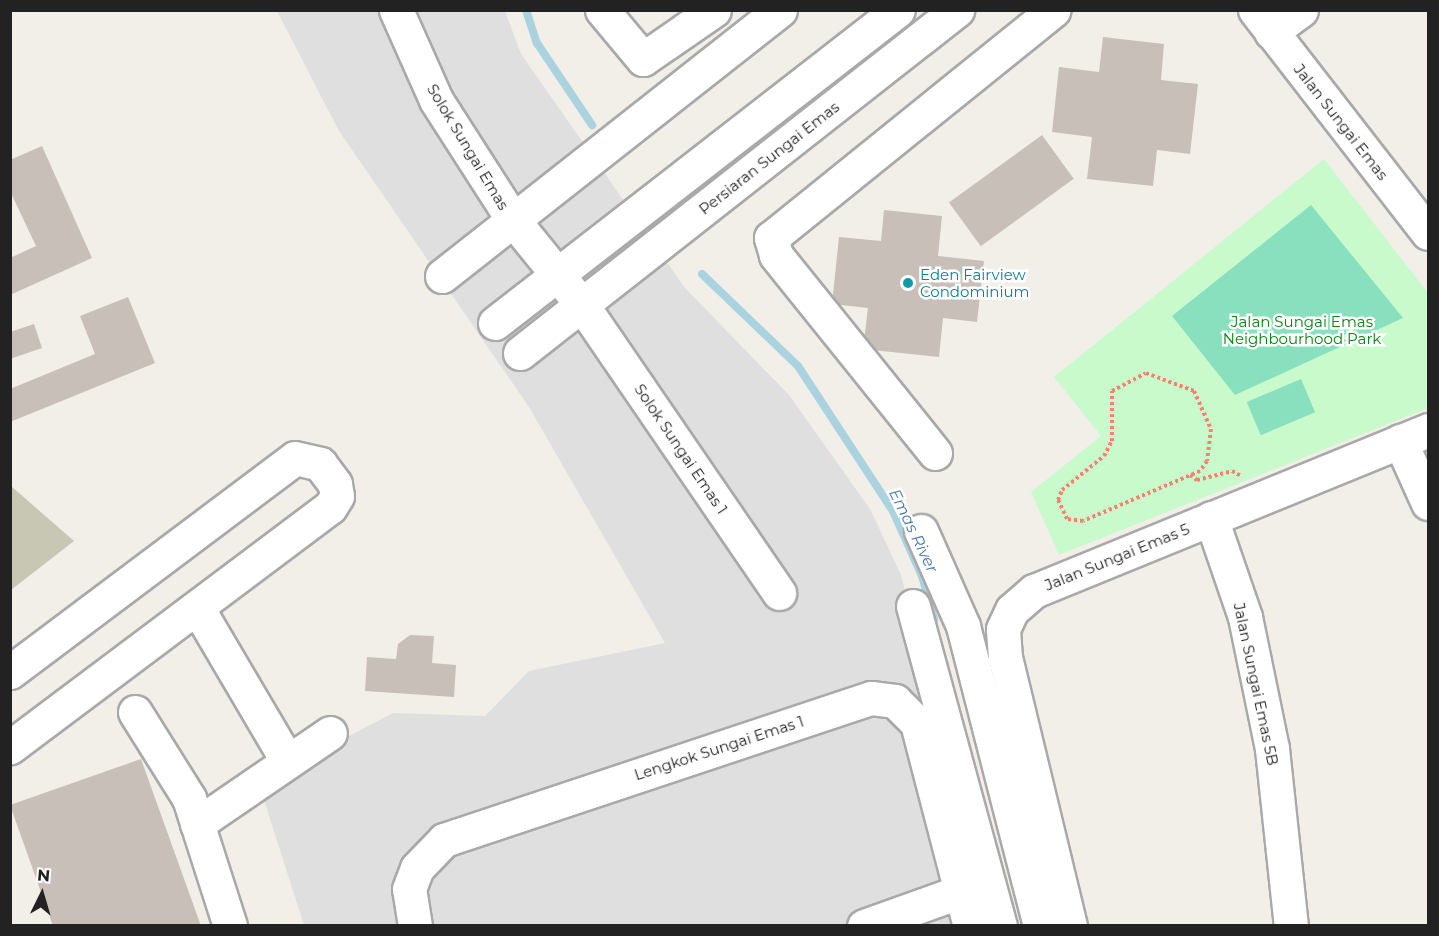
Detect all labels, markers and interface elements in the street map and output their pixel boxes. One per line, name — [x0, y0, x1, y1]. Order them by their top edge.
street label: Jalan Sungai Emas — [1290, 61, 1392, 183]
street label: Solok Sungai Emas — [423, 81, 513, 213]
street label: Persiaran Sungai Emas — [695, 98, 843, 218]
place label: Eden Fairview Condominium — [920, 265, 1030, 300]
marker: Eden Fairview Condominium — [901, 276, 915, 290]
park label: Jalan Sungai Emas Neighbourhood Park — [1223, 312, 1381, 347]
street label: Solok Sungai Emas 1 — [631, 381, 731, 517]
water label: Emas River — [884, 486, 942, 576]
street label: Jalan Sungai Emas 5 — [1042, 520, 1192, 594]
street label: Jalan Sungai Emas 5B — [1230, 601, 1282, 767]
street label: Lengkok Sungai Emas 1 — [632, 712, 806, 784]
north arrow — [12, 864, 72, 924]
text: N — [36, 866, 51, 886]

